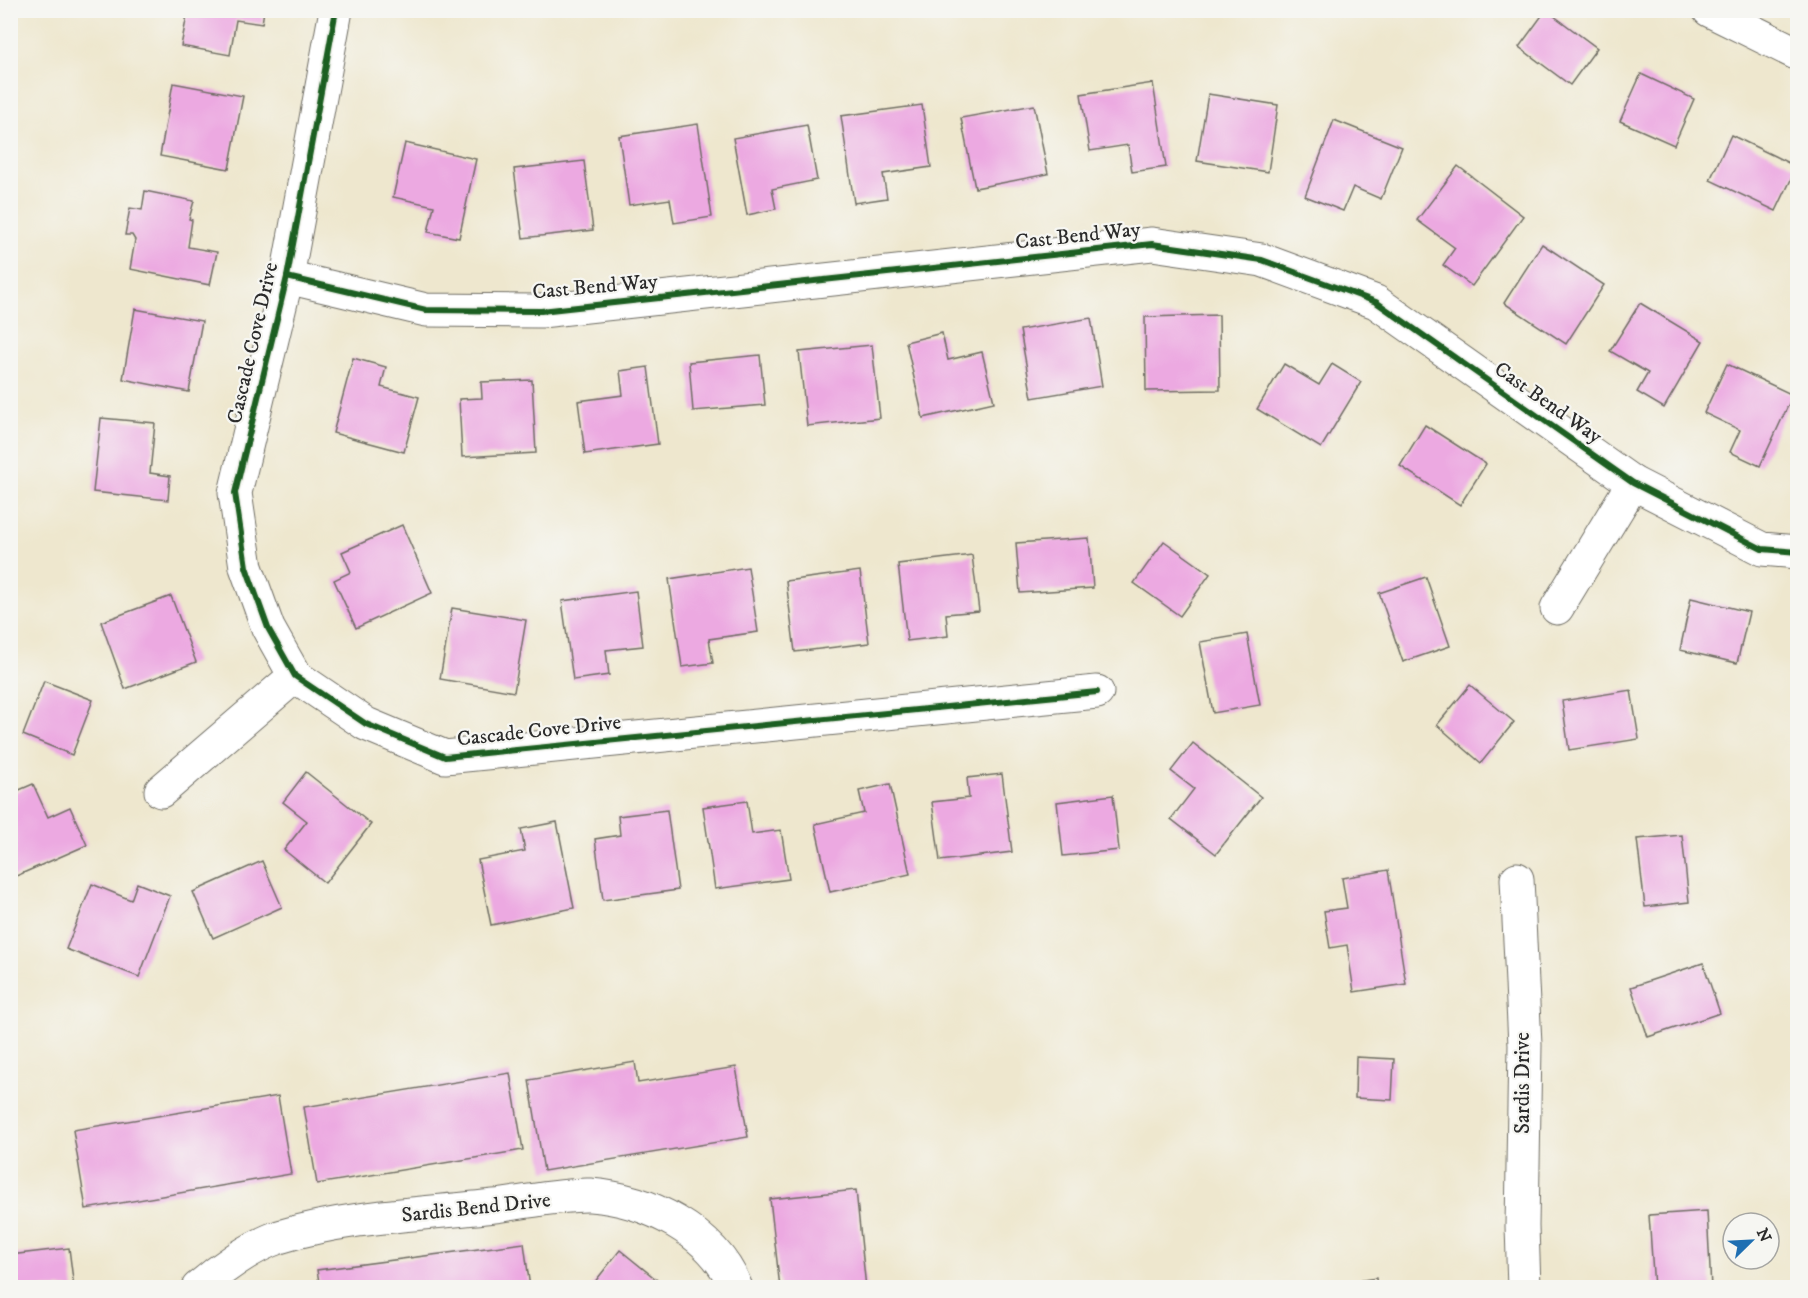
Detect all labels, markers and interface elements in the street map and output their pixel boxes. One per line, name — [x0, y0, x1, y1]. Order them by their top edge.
street label: Cast Bend Way — [1014, 216, 1143, 256]
street label: Cascade Cove Drive — [222, 259, 284, 426]
street label: Cast Bend Way — [531, 268, 660, 305]
street label: Cast Bend Way — [1489, 356, 1608, 450]
street label: Cascade Cove Drive — [456, 709, 623, 753]
street label: Sardis Drive — [1510, 1032, 1536, 1134]
street label: Sardis Bend Drive — [400, 1187, 552, 1229]
north arrow — [1721, 1211, 1781, 1271]
text: N — [1752, 1225, 1776, 1245]

